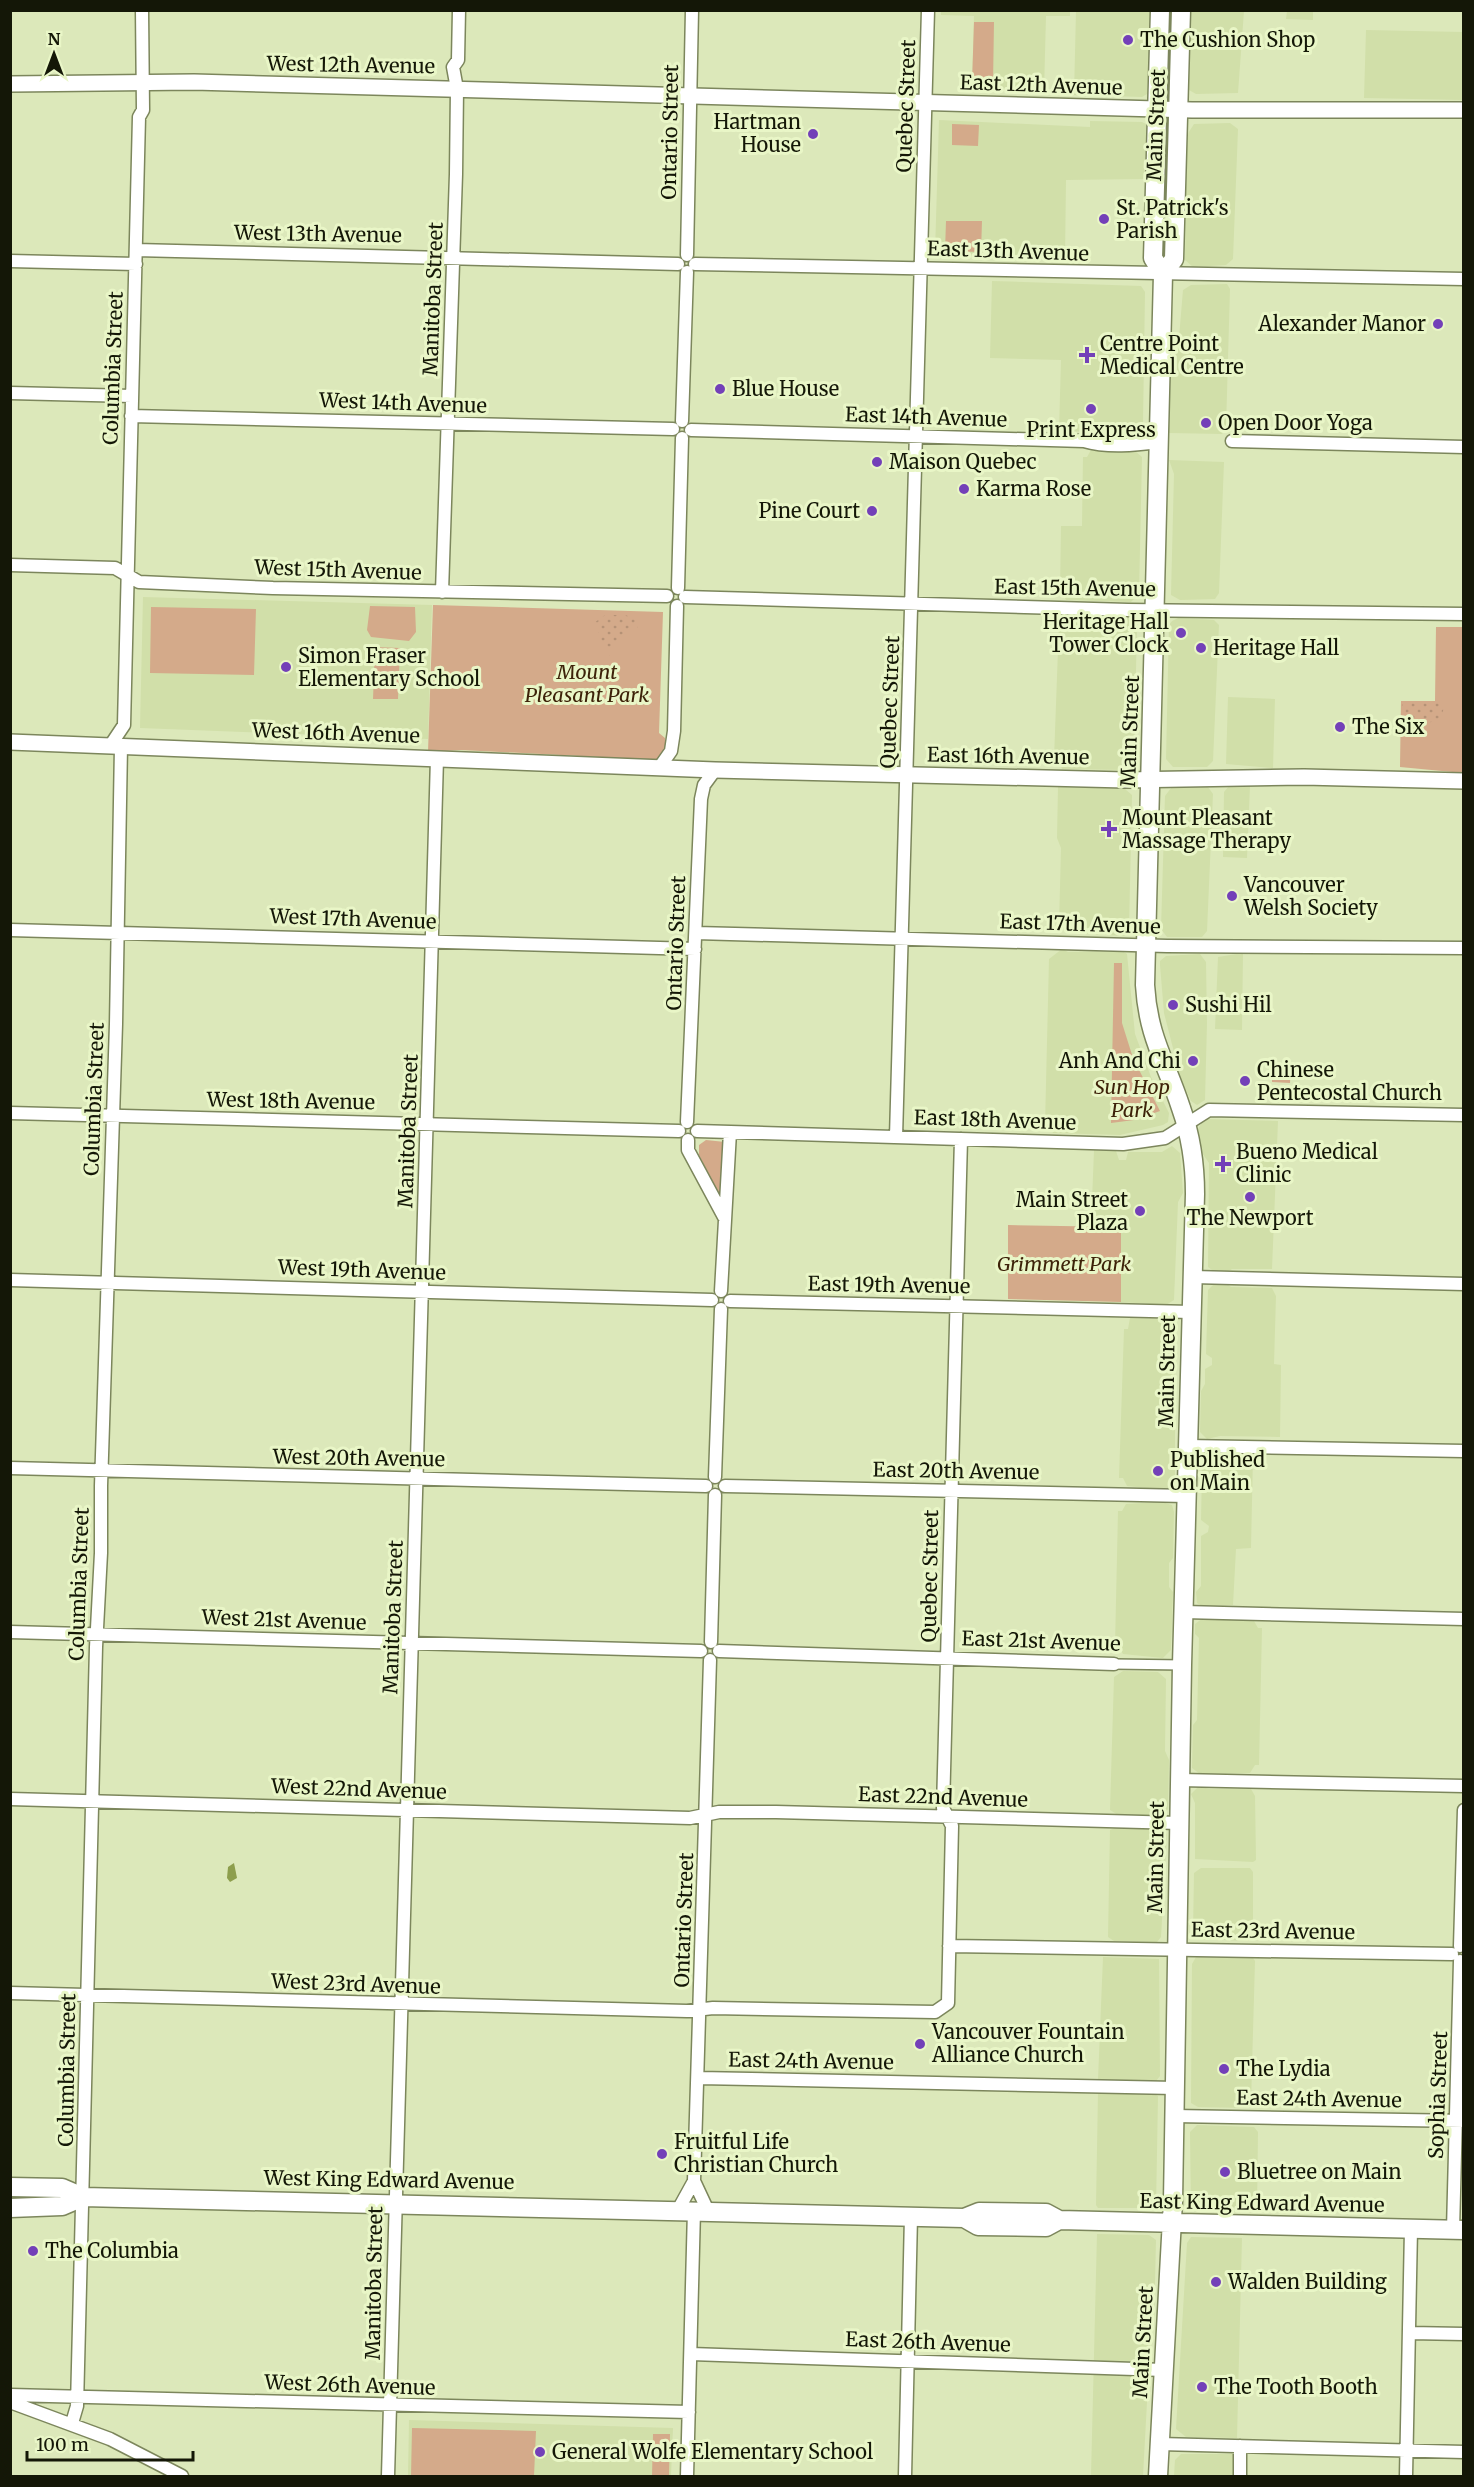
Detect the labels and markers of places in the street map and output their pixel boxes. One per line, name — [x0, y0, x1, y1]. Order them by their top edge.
place label: The Cushion Shop — [1140, 27, 1315, 52]
marker: The Cushion Shop — [1121, 33, 1135, 47]
place label: Hartman House — [713, 109, 801, 157]
marker: Hartman House — [806, 127, 820, 141]
place label: St. Patrick's Parish — [1116, 195, 1229, 243]
marker: St. Patrick's Parish — [1097, 212, 1111, 226]
place label: Alexander Manor — [1257, 311, 1426, 336]
marker: Alexander Manor — [1431, 317, 1445, 331]
place label: Centre Point Medical Centre — [1100, 331, 1244, 379]
marker: Centre Point Medical Centre — [1078, 346, 1096, 364]
place label: Blue House — [732, 376, 839, 401]
marker: Blue House — [713, 382, 727, 396]
marker: Print Express — [1084, 402, 1098, 416]
place label: Open Door Yoga — [1218, 410, 1373, 435]
marker: Open Door Yoga — [1199, 416, 1213, 430]
place label: Print Express — [1026, 417, 1156, 442]
place label: Maison Quebec — [889, 449, 1037, 474]
marker: Maison Quebec — [870, 455, 884, 469]
place label: Karma Rose — [976, 476, 1091, 501]
marker: Karma Rose — [957, 482, 971, 496]
place label: Pine Court — [759, 498, 860, 523]
marker: Pine Court — [865, 504, 879, 518]
place label: Heritage Hall Tower Clock — [1043, 609, 1169, 657]
marker: Heritage Hall Tower Clock — [1174, 626, 1188, 640]
place label: Heritage Hall — [1213, 635, 1339, 660]
marker: Heritage Hall — [1194, 641, 1208, 655]
place label: Simon Fraser Elementary School — [298, 643, 480, 691]
marker: Simon Fraser Elementary School — [279, 660, 293, 674]
place label: The Six — [1352, 714, 1424, 739]
marker: The Six — [1333, 720, 1347, 734]
place label: Mount Pleasant Massage Therapy — [1122, 805, 1291, 853]
marker: Mount Pleasant Massage Therapy — [1100, 820, 1118, 838]
place label: Vancouver Welsh Society — [1243, 872, 1378, 920]
marker: Vancouver Welsh Society — [1225, 889, 1239, 903]
place label: Sushi Hil — [1185, 992, 1272, 1017]
marker: Sushi Hil — [1166, 998, 1180, 1012]
place label: Anh And Chi — [1058, 1048, 1181, 1073]
marker: Anh And Chi — [1186, 1054, 1200, 1068]
place label: Chinese Pentecostal Church — [1257, 1057, 1442, 1105]
marker: Chinese Pentecostal Church — [1238, 1074, 1252, 1088]
place label: Bueno Medical Clinic — [1236, 1139, 1378, 1187]
marker: Bueno Medical Clinic — [1214, 1155, 1232, 1173]
place label: Main Street Plaza — [1016, 1187, 1128, 1235]
marker: The Newport — [1243, 1190, 1257, 1204]
marker: Main Street Plaza — [1133, 1204, 1147, 1218]
place label: The Newport — [1187, 1205, 1314, 1230]
place label: Published on Main — [1170, 1447, 1265, 1495]
marker: Published on Main — [1151, 1464, 1165, 1478]
place label: Vancouver Fountain Alliance Church — [931, 2019, 1124, 2067]
marker: Vancouver Fountain Alliance Church — [913, 2037, 927, 2051]
place label: The Lydia — [1236, 2056, 1331, 2081]
marker: The Lydia — [1217, 2062, 1231, 2076]
place label: Fruitful Life Christian Church — [674, 2129, 838, 2177]
marker: Fruitful Life Christian Church — [655, 2147, 669, 2161]
place label: Bluetree on Main — [1237, 2159, 1402, 2184]
marker: Bluetree on Main — [1218, 2165, 1232, 2179]
place label: The Columbia — [45, 2238, 179, 2263]
marker: The Columbia — [26, 2244, 40, 2258]
place label: Walden Building — [1227, 2269, 1387, 2294]
marker: Walden Building — [1209, 2275, 1223, 2289]
place label: The Tooth Booth — [1214, 2374, 1378, 2399]
marker: The Tooth Booth — [1195, 2380, 1209, 2394]
place label: General Wolfe Elementary School — [552, 2439, 873, 2464]
marker: General Wolfe Elementary School — [533, 2445, 547, 2459]

